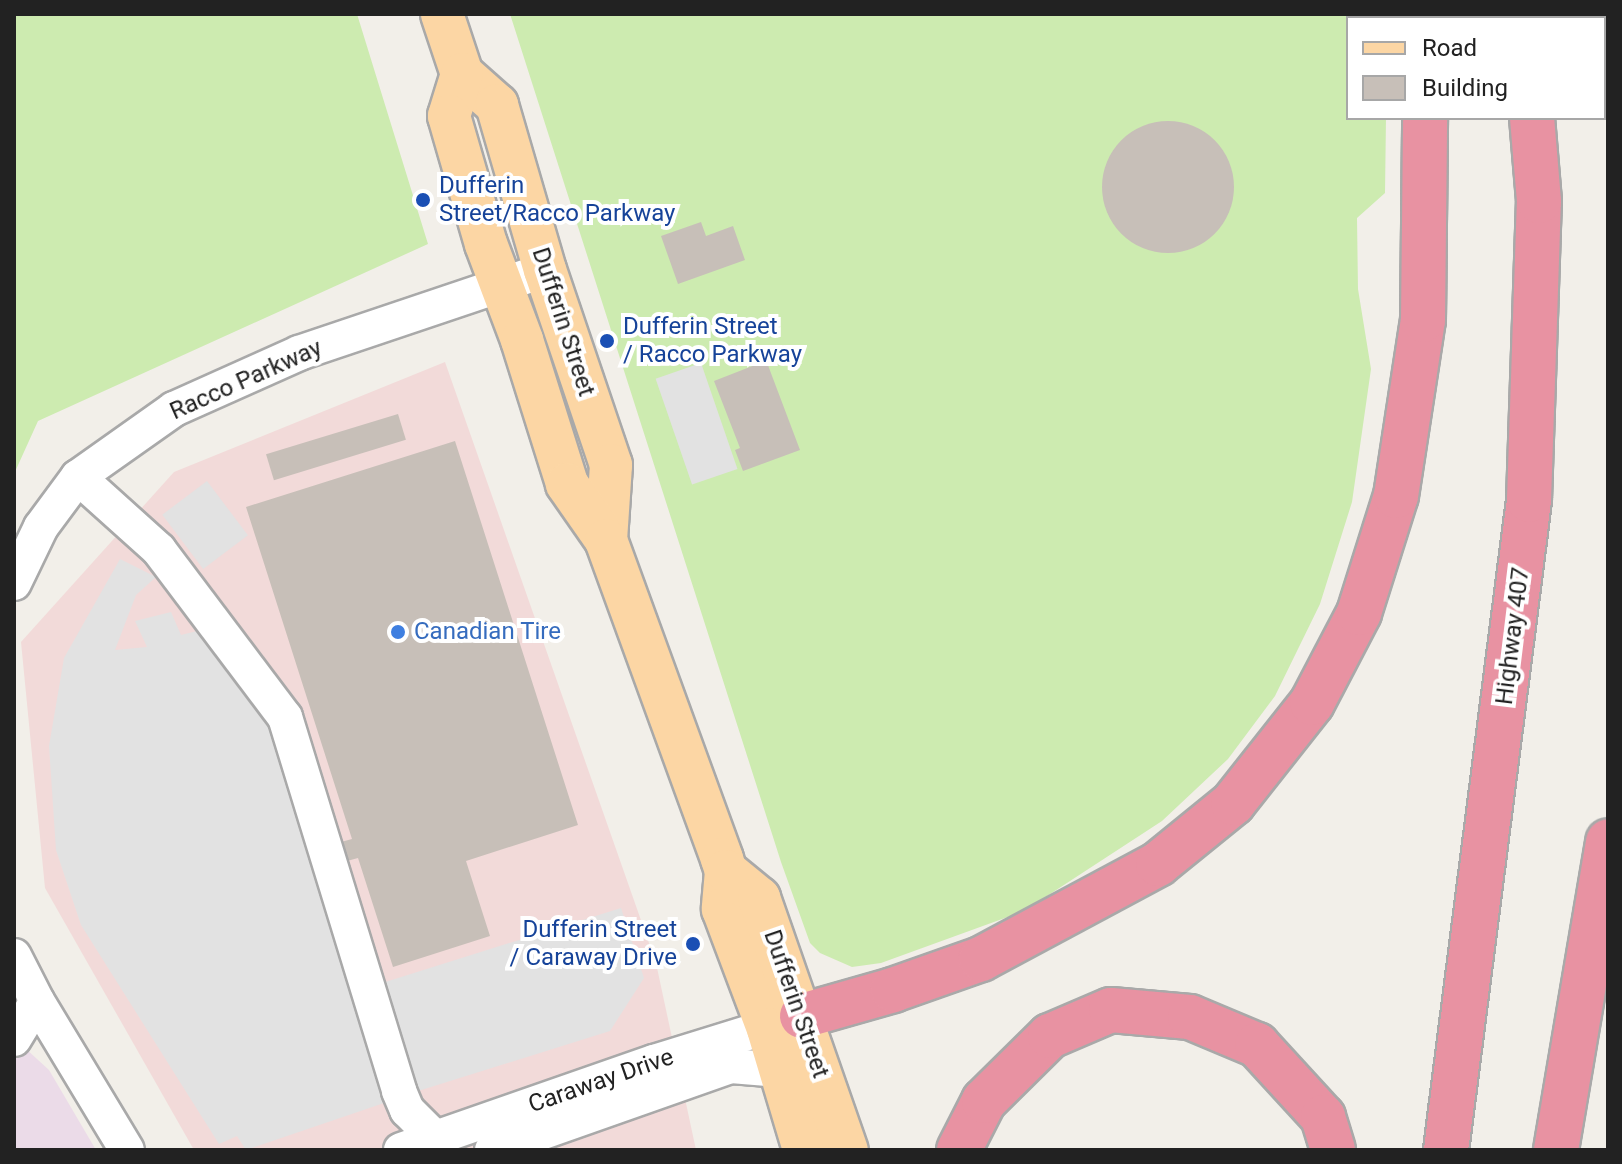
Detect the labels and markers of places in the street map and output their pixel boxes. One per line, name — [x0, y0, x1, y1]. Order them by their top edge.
place label: Dufferin Street/Racco Parkway — [439, 172, 675, 228]
marker: Dufferin Street/Racco Parkway — [414, 191, 432, 209]
place label: Dufferin Street / Racco Parkway — [623, 313, 802, 369]
marker: Dufferin Street / Racco Parkway — [598, 332, 616, 350]
place label: Canadian Tire — [414, 618, 561, 646]
marker: Canadian Tire — [389, 623, 407, 641]
place label: Dufferin Street / Caraway Drive — [510, 916, 677, 972]
marker: Dufferin Street / Caraway Drive — [684, 935, 702, 953]

